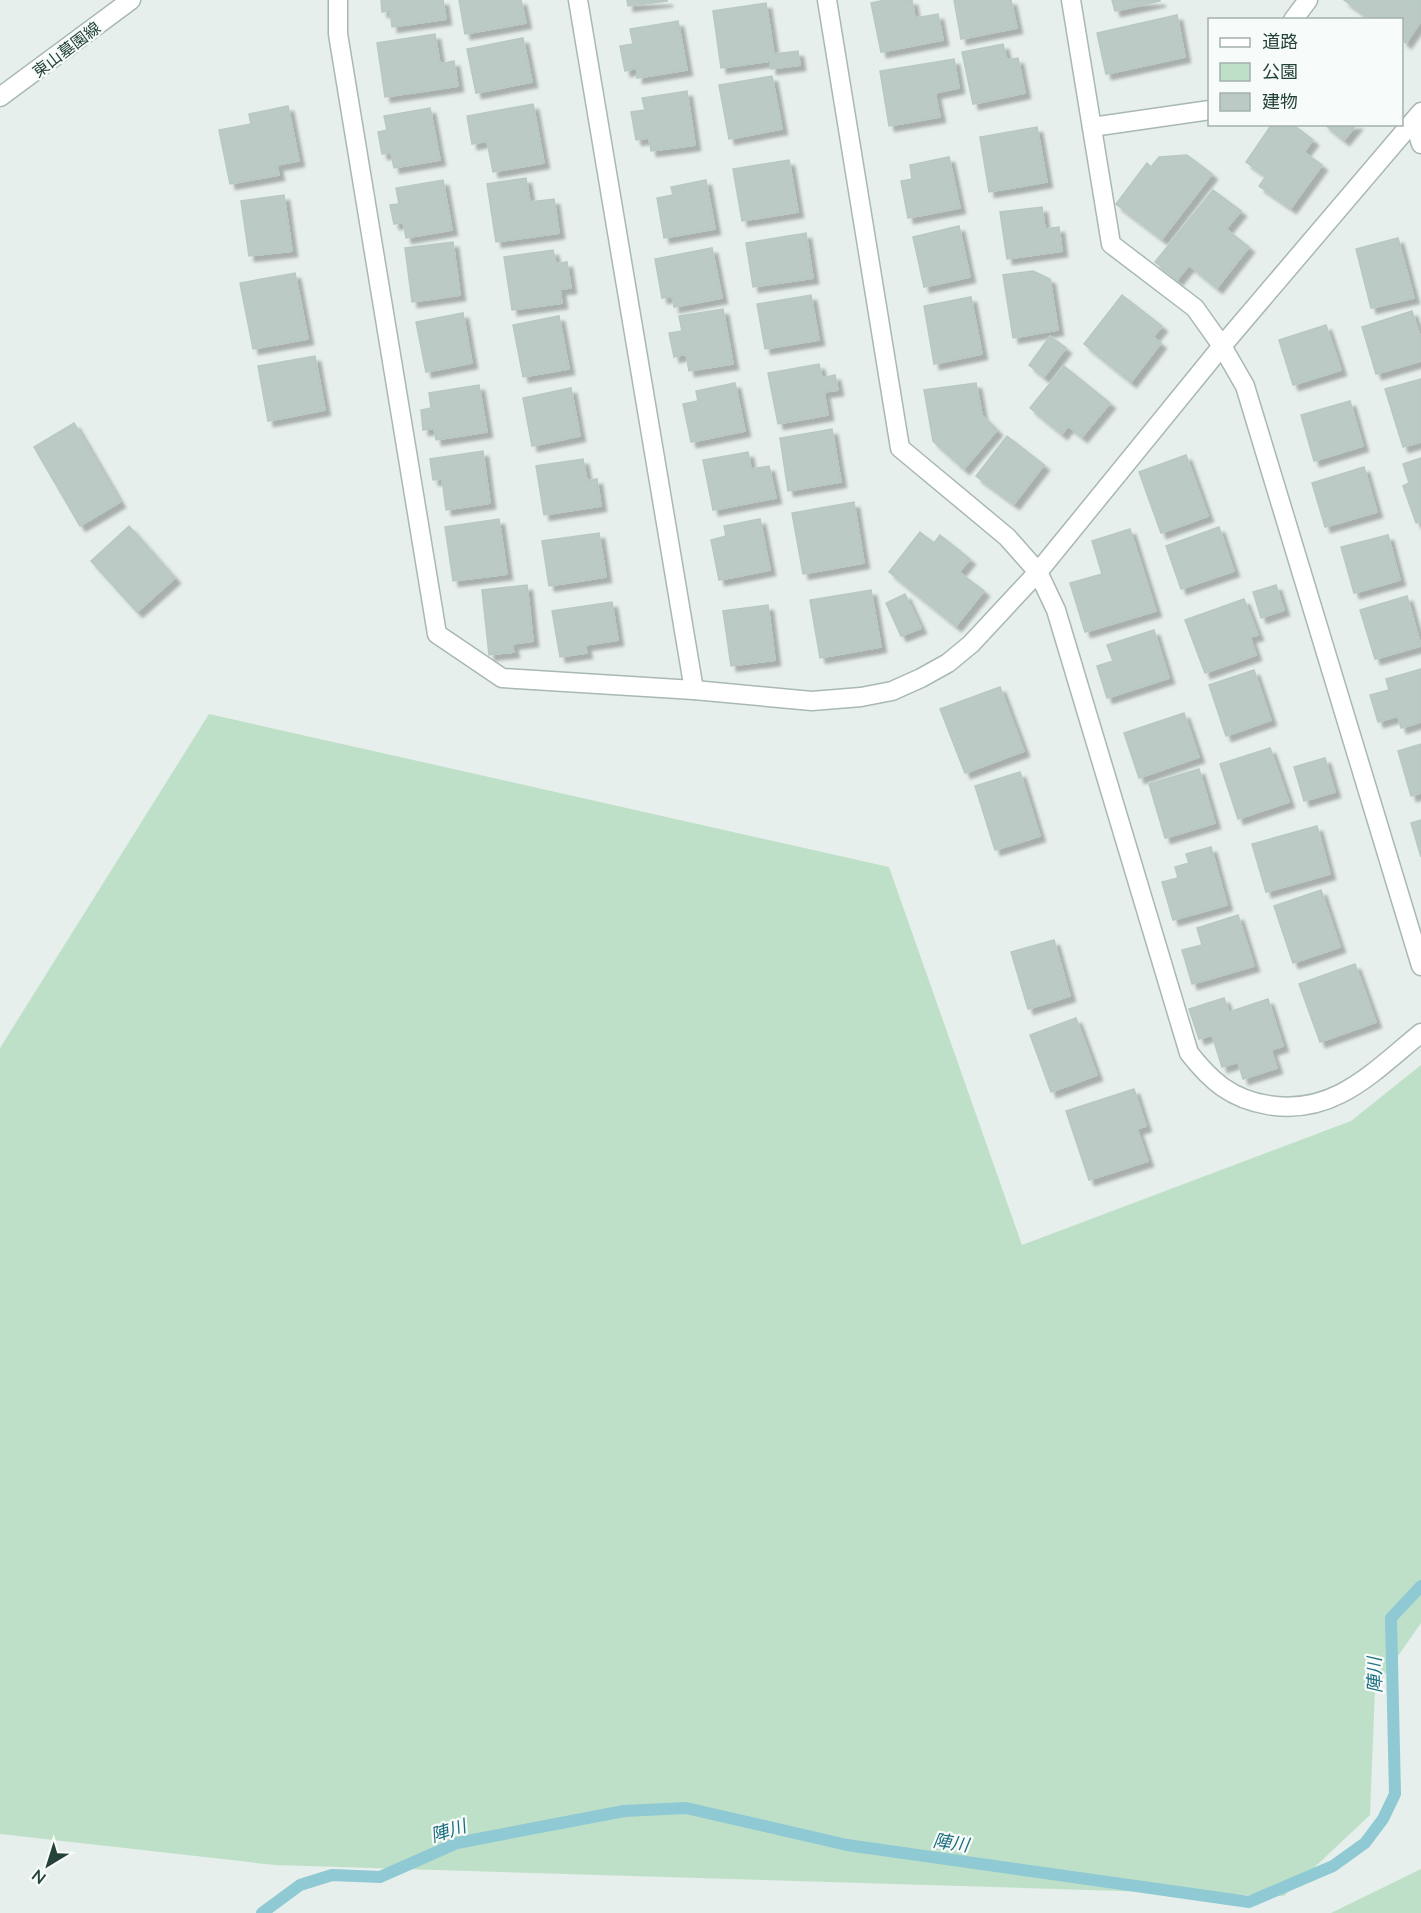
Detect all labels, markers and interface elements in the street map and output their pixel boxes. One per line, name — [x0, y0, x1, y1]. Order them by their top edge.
street label: 東山墓園線 — [28, 17, 104, 81]
legend — [1208, 18, 1403, 126]
text: 道路 — [1262, 30, 1298, 52]
text: 公園 — [1262, 60, 1298, 82]
text: 建物 — [1262, 90, 1298, 112]
water label: 陣川 — [1363, 1655, 1385, 1693]
water label: 陣川 — [427, 1813, 470, 1846]
water label: 陣川 — [932, 1829, 972, 1856]
north arrow — [18, 1835, 78, 1895]
text: N — [28, 1866, 49, 1888]

